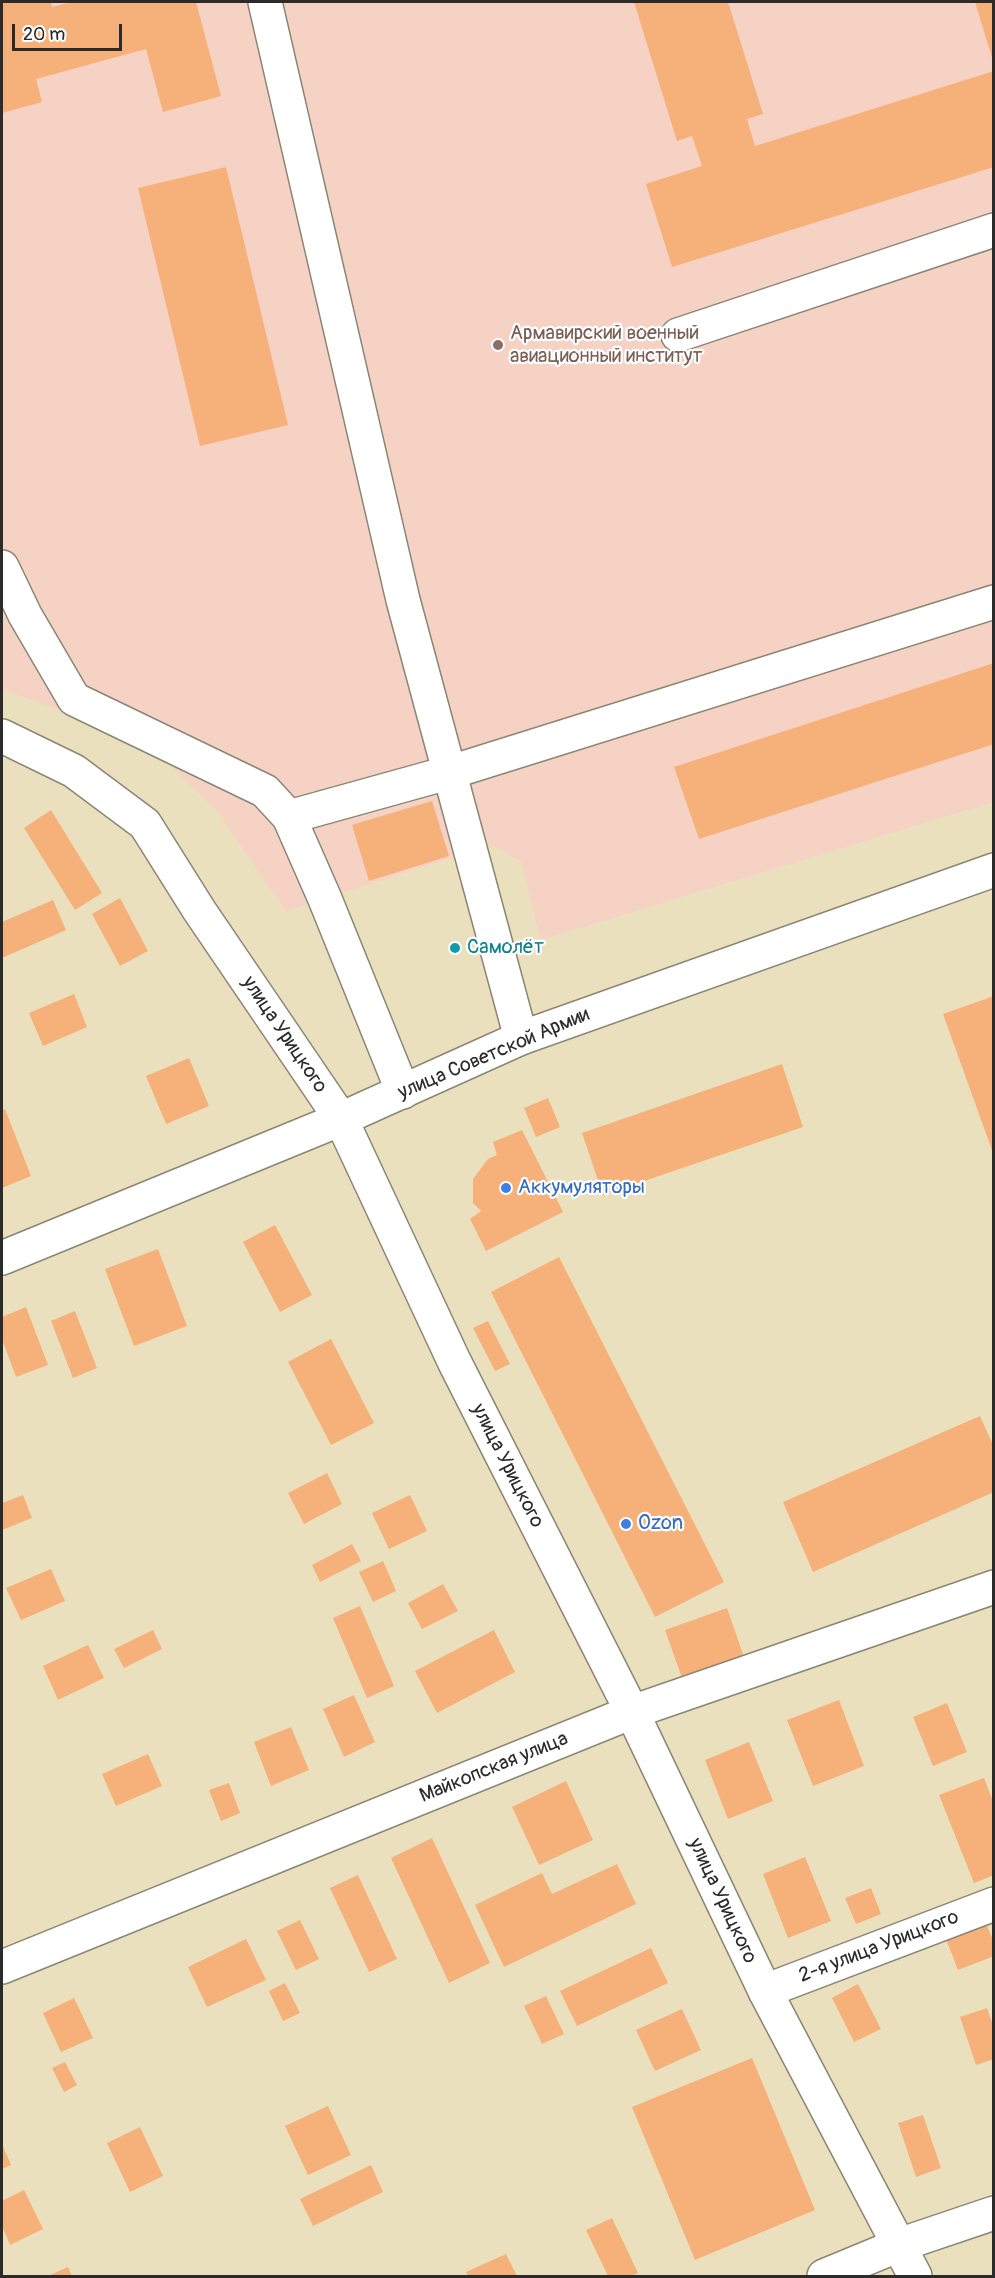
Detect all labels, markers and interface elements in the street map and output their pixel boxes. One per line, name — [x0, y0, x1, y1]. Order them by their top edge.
scale bar — [15, 12, 124, 50]
text: 20 m — [23, 23, 65, 46]
place label: Армавирский военный авиационный институт — [510, 322, 702, 369]
marker: Армавирский военный авиационный институт — [491, 338, 505, 352]
place label: Самолёт — [467, 936, 544, 960]
marker: Самолёт — [448, 941, 462, 955]
street label: улица Урицкого — [236, 972, 332, 1098]
street label: улица Советской Армии — [395, 1003, 593, 1105]
place label: Аккумуляторы — [518, 1176, 645, 1200]
marker: Аккумуляторы — [499, 1181, 513, 1195]
street label: улица Урицкого — [466, 1400, 548, 1532]
place label: Ozon — [638, 1512, 683, 1536]
marker: Ozon — [619, 1517, 633, 1531]
street label: Майкопская улица — [416, 1727, 572, 1809]
street label: улица Урицкого — [682, 1834, 762, 1968]
street label: 2-я улица Урицкого — [796, 1906, 962, 1988]

